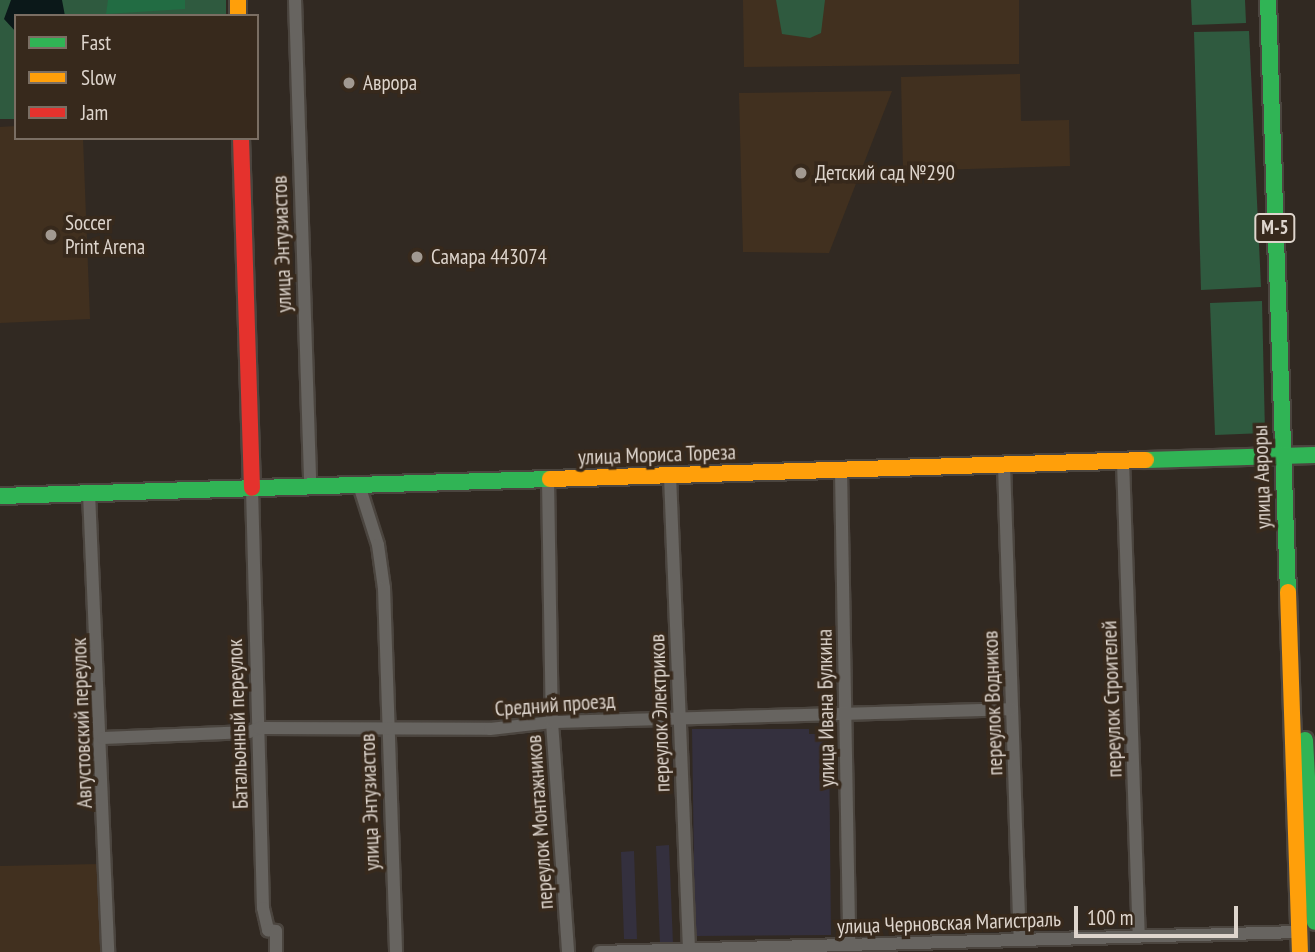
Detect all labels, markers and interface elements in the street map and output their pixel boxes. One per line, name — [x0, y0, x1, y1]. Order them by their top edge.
legend — [14, 14, 259, 140]
text: Fast — [81, 29, 111, 56]
text: Slow — [81, 64, 116, 91]
place label: Аврора — [363, 70, 417, 96]
marker: Аврора — [341, 75, 357, 91]
text: Jam — [81, 99, 108, 126]
place label: Детский сад №290 — [815, 160, 955, 186]
marker: Детский сад №290 — [793, 165, 809, 181]
street label: улица Энтузиастов — [267, 175, 297, 313]
place label: Soccer Print Arena — [65, 210, 146, 260]
road number: М-5 — [1254, 212, 1296, 244]
marker: Soccer Print Arena — [43, 227, 59, 243]
place label: Самара 443074 — [431, 244, 547, 270]
marker: Самара 443074 — [409, 249, 425, 265]
street label: улица Авроры — [1248, 424, 1276, 530]
street label: улица Мориса Тореза — [577, 440, 737, 470]
street label: переулок Строителей — [1097, 620, 1127, 778]
street label: улица Ивана Булкина — [812, 629, 840, 787]
street label: переулок Водников — [978, 630, 1008, 776]
street label: переулок Электриков — [645, 634, 675, 792]
street label: Августовский переулок — [66, 637, 98, 809]
street label: Батальонный переулок — [222, 639, 254, 809]
street label: Средний проезд — [494, 688, 616, 722]
street label: улица Энтузиастов — [355, 733, 385, 871]
street label: переулок Монтажников — [521, 734, 559, 910]
scale bar — [1077, 892, 1242, 936]
text: 100 m — [1087, 904, 1133, 931]
street label: улица Черновская Магистраль — [837, 906, 1061, 940]

